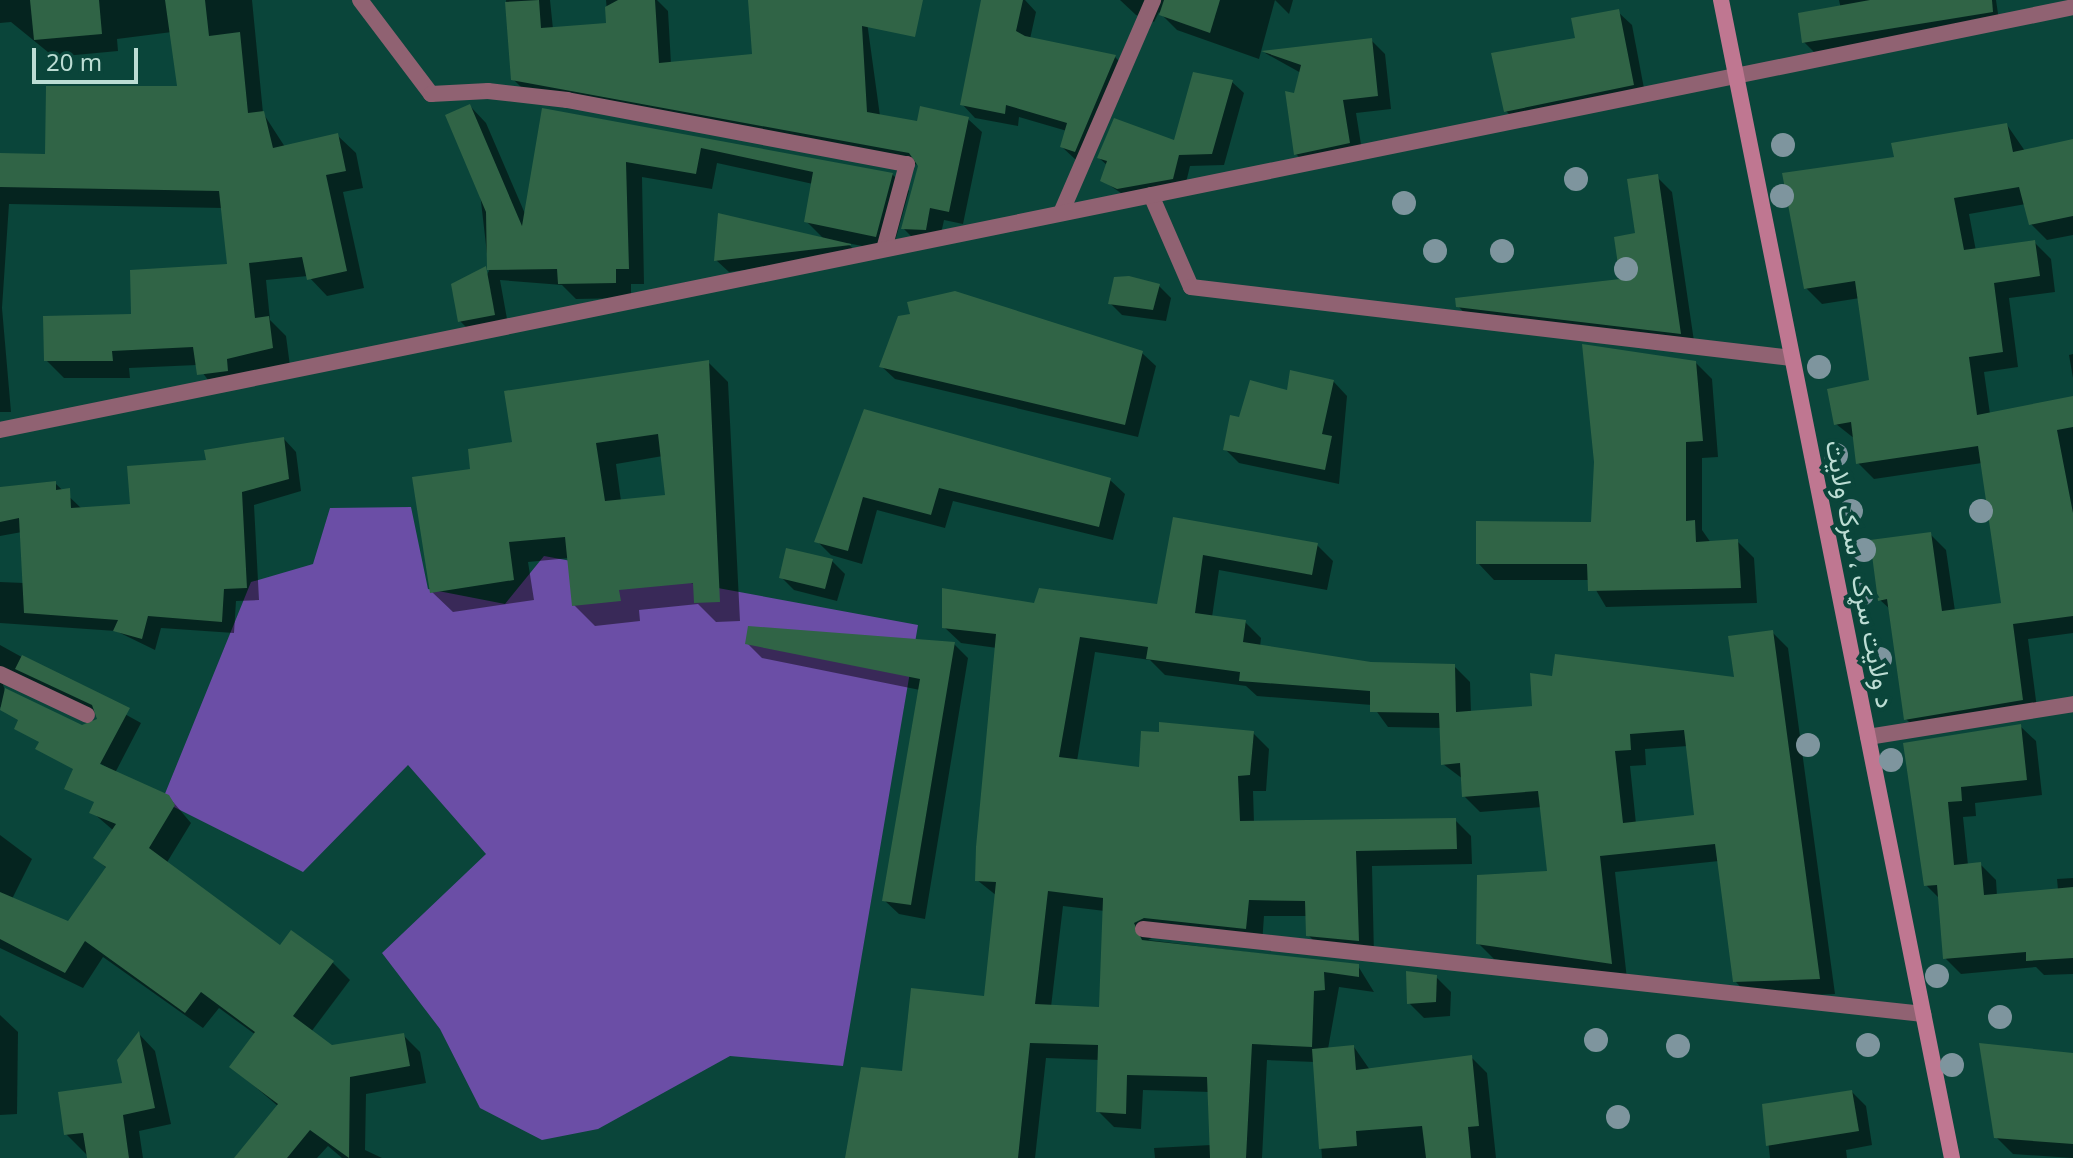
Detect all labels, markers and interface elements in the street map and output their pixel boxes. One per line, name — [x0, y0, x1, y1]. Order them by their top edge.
scale bar — [36, 32, 142, 82]
text: 20 m — [46, 45, 102, 78]
street label: د ولایت سړک ، سرک ولایت — [1819, 437, 1901, 711]

